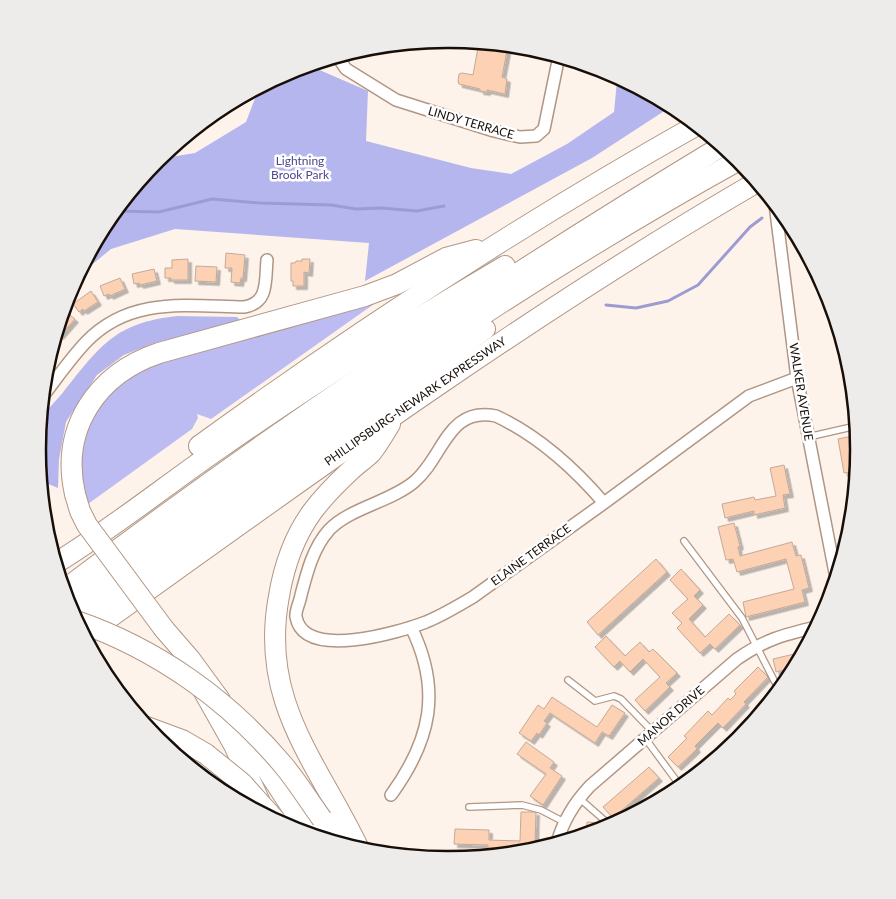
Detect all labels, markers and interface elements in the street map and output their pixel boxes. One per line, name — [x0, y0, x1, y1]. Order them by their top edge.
street label: LINDY TERRACE — [426, 103, 516, 142]
park label: Lightning Brook Park — [271, 153, 330, 182]
street label: PHILLIPSBURG-NEWARK EXPRESSWAY — [321, 333, 509, 469]
street label: WALKER AVENUE — [786, 342, 817, 442]
street label: ELAINE TERRACE — [488, 520, 574, 589]
street label: MANOR DRIVE — [634, 682, 707, 749]

